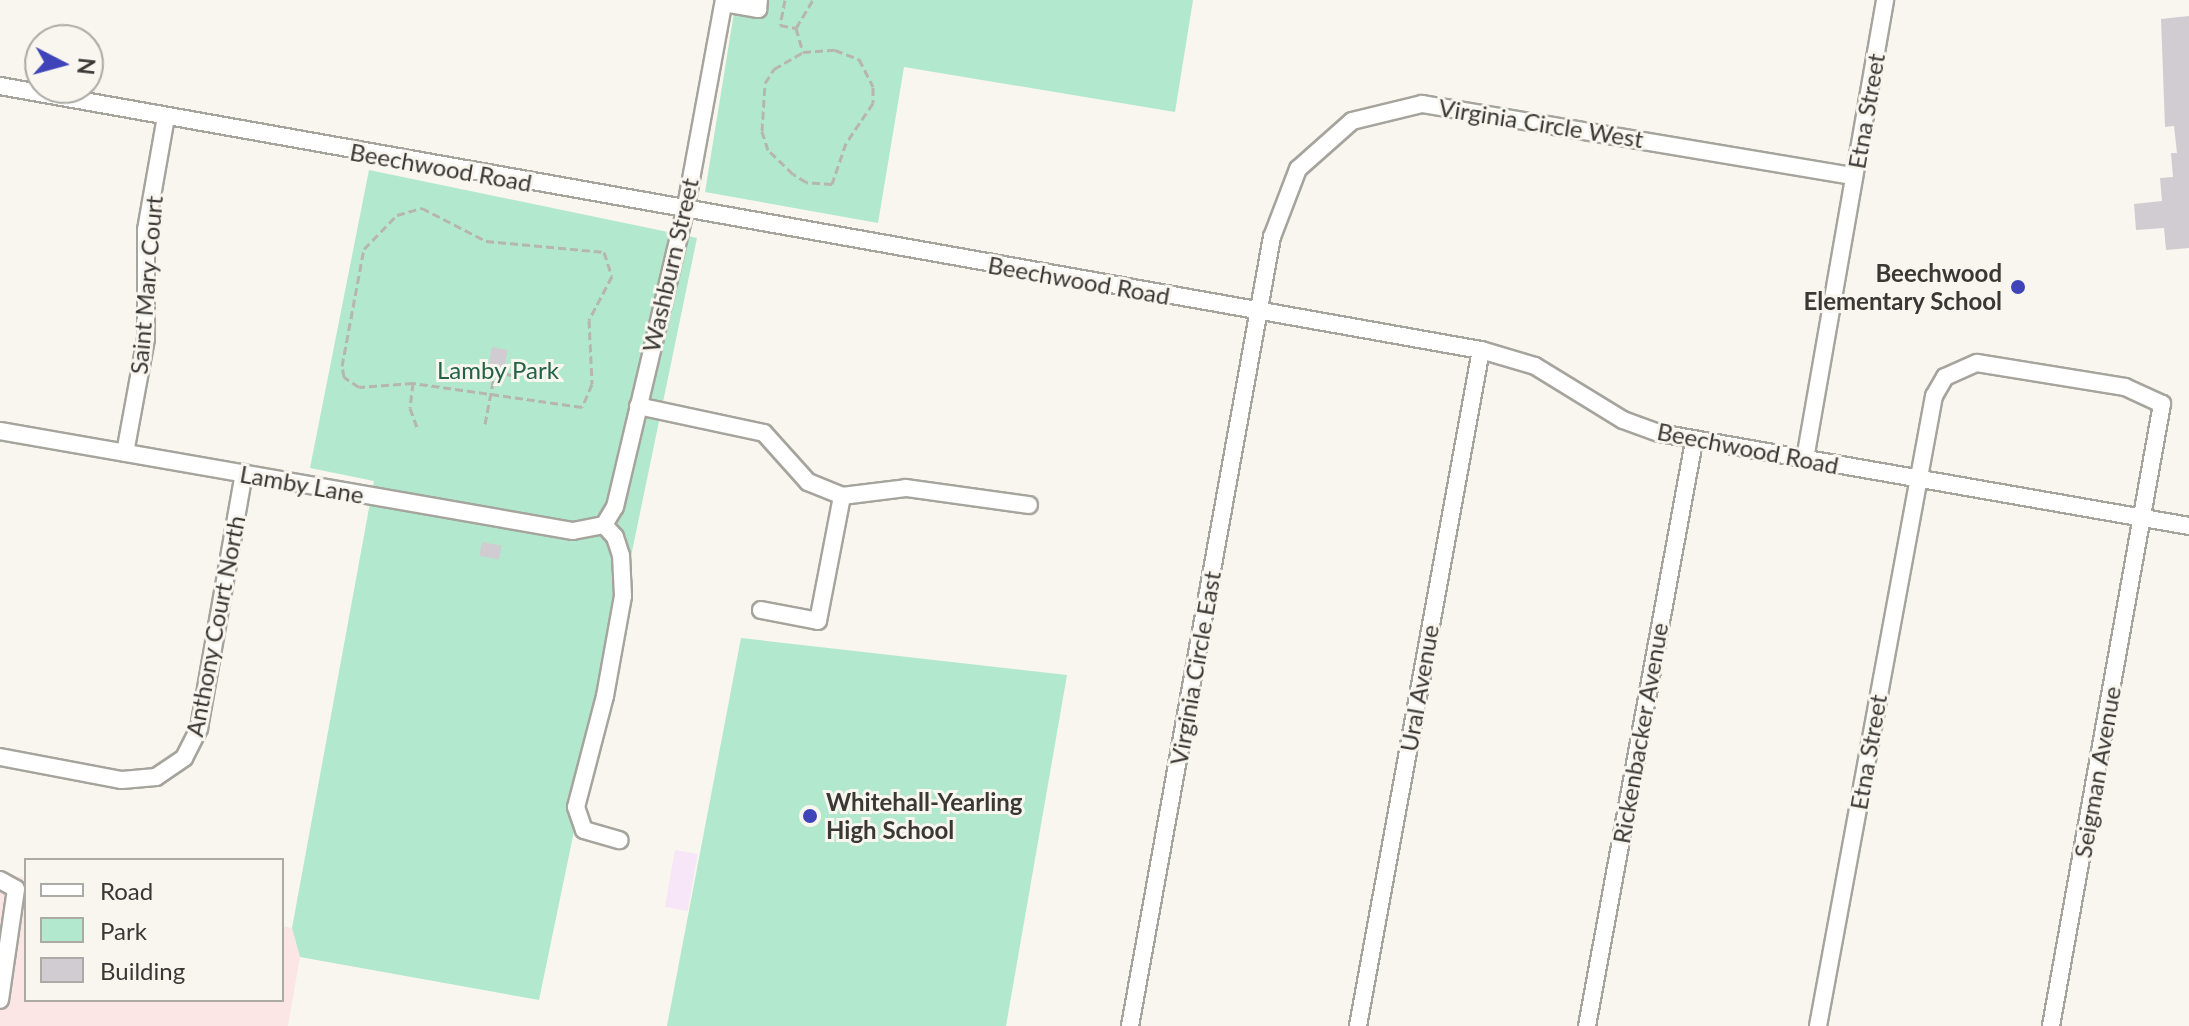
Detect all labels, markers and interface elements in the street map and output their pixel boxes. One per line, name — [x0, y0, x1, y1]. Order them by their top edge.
north arrow — [24, 24, 104, 104]
street label: Etna Street — [1842, 51, 1890, 171]
text: N — [72, 57, 101, 76]
street label: Virginia Circle West — [1436, 93, 1646, 153]
street label: Beechwood Road — [348, 137, 534, 197]
street label: Washburn Street — [636, 175, 704, 355]
street label: Saint Mary Court — [124, 194, 168, 376]
street label: Beechwood Road — [986, 250, 1172, 310]
place label: Beechwood Elementary School — [1803, 259, 2002, 315]
marker: Beechwood Elementary School — [2009, 278, 2027, 296]
park label: Lamby Park — [437, 356, 559, 384]
street label: Beechwood Road — [1655, 416, 1841, 480]
street label: Lamby Lane — [237, 459, 367, 509]
street label: Anthony Court North — [179, 513, 251, 739]
street label: Virginia Circle East — [1164, 569, 1226, 767]
street label: Rickenbacker Avenue — [1606, 620, 1674, 846]
street label: Ural Avenue — [1394, 622, 1444, 754]
street label: Seigman Avenue — [2068, 684, 2126, 860]
street label: Etna Street — [1844, 692, 1892, 812]
place label: Whitehall-Yearling High School — [826, 788, 1022, 844]
marker: Whitehall-Yearling High School — [801, 807, 819, 825]
legend — [24, 858, 284, 1002]
text: Road — [100, 876, 153, 905]
text: Park — [100, 916, 147, 945]
text: Building — [100, 956, 185, 985]

